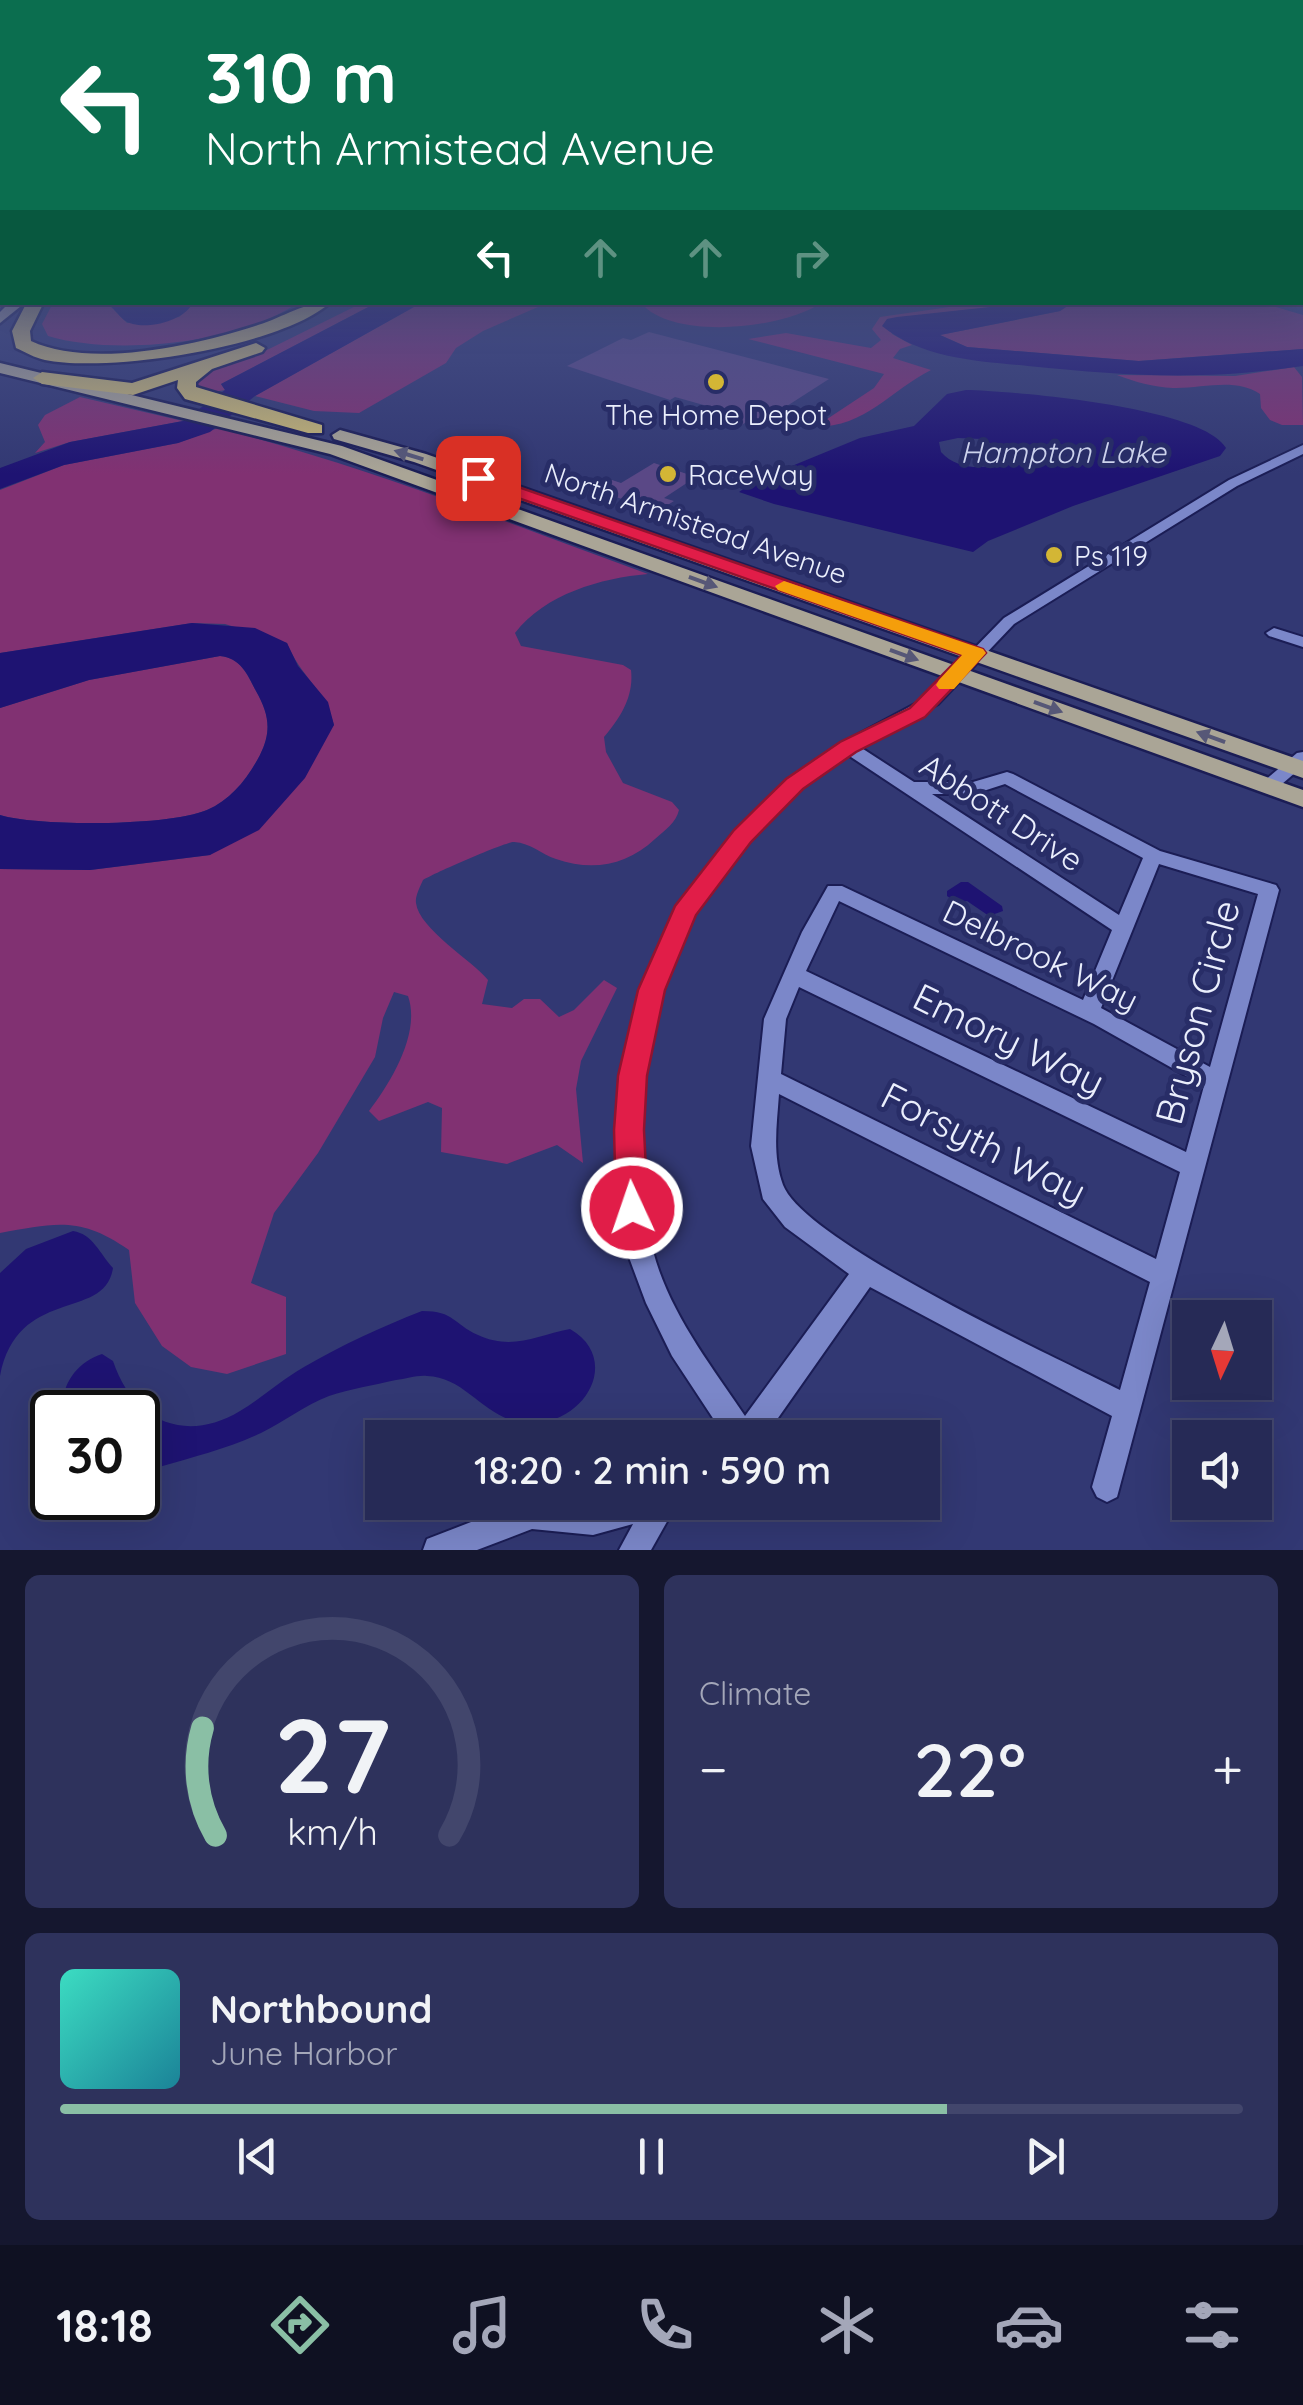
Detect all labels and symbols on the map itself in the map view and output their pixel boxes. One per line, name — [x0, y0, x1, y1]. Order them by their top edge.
marker: The Home Depot — [705, 371, 727, 393]
place label: The Home Depot — [605, 397, 827, 432]
water label: Hampton Lake — [960, 433, 1167, 471]
pin — [436, 436, 521, 521]
one-way arrow — [394, 447, 424, 462]
street label: North Armistead Avenue — [540, 455, 852, 591]
place label: RaceWay — [688, 457, 814, 492]
marker: RaceWay — [657, 463, 679, 485]
place label: Ps 119 — [1074, 538, 1148, 573]
marker: Ps 119 — [1043, 544, 1065, 566]
one-way arrow — [689, 575, 719, 590]
one-way arrow — [889, 648, 919, 663]
one-way arrow — [1033, 700, 1063, 715]
one-way arrow — [1196, 729, 1226, 744]
street label: Abbott Drive — [913, 744, 1091, 880]
street label: Delbrook Way — [937, 890, 1145, 1020]
street label: Bryson Circle — [1144, 895, 1250, 1129]
street label: Emory Way — [906, 972, 1112, 1106]
street label: Forsyth Way — [873, 1071, 1095, 1215]
position arrow — [580, 1156, 684, 1260]
north arrow — [1172, 1300, 1272, 1400]
speed limit sign: 30 — [30, 1390, 160, 1520]

